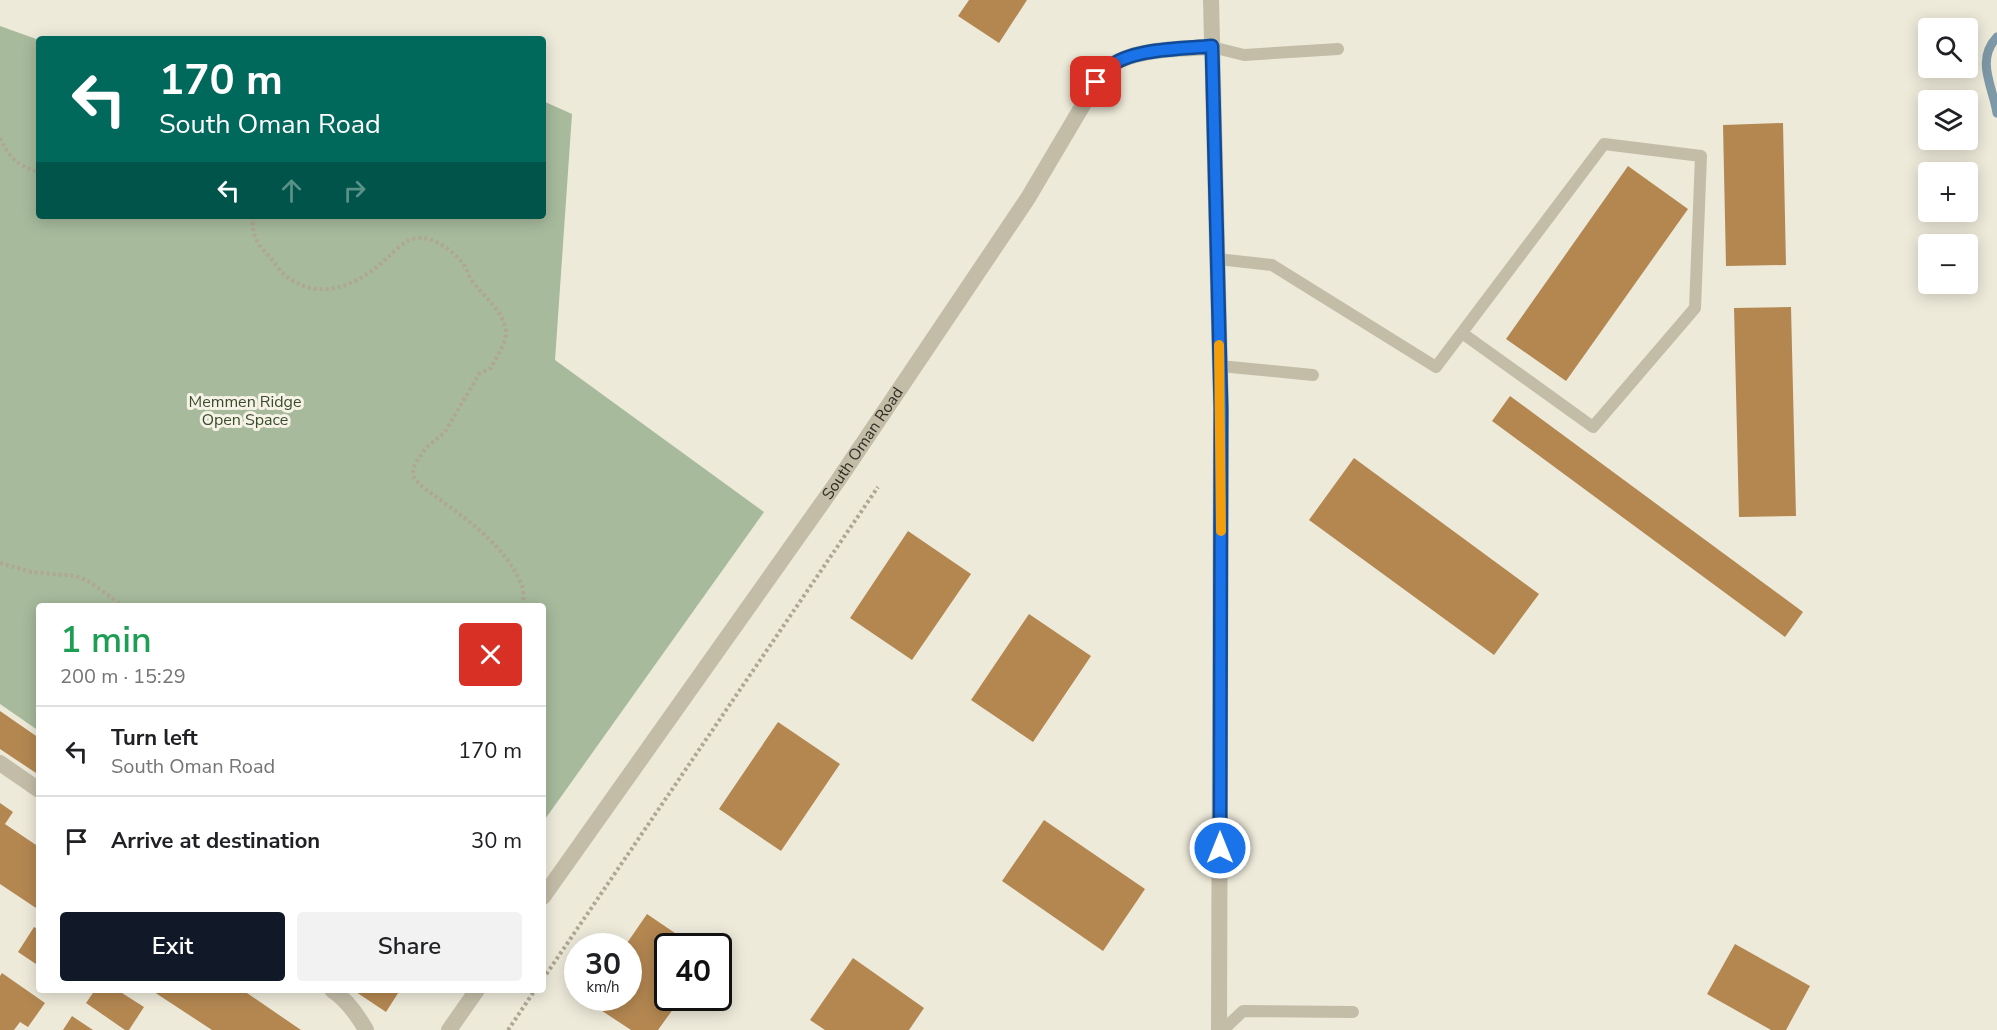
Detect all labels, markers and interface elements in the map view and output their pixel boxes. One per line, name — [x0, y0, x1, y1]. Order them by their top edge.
map controls — [1918, 18, 1978, 294]
button: search — [1918, 18, 1978, 78]
text: 170 m — [159, 52, 283, 109]
pin — [1070, 56, 1121, 107]
icon: left — [60, 60, 138, 138]
icon: arrive — [1079, 65, 1112, 98]
button: layers — [1918, 90, 1978, 150]
text: South Oman Road — [159, 106, 381, 143]
button: + — [1918, 162, 1978, 222]
icon: left — [212, 174, 245, 207]
icon: ahead — [275, 174, 308, 207]
icon: right — [338, 174, 371, 207]
button: − — [1918, 234, 1978, 294]
street label: South Oman Road — [817, 383, 909, 504]
park label: Memmen Ridge Open Space — [189, 391, 301, 431]
text: 1 min — [60, 616, 152, 665]
button: close — [459, 623, 522, 686]
text: 200 m · 15:29 — [60, 663, 186, 690]
text: Turn left — [111, 723, 198, 753]
icon: left — [60, 735, 93, 768]
text: 170 m — [458, 736, 522, 766]
text: South Oman Road — [111, 753, 275, 780]
position arrow — [1188, 816, 1252, 880]
icon: arrive — [60, 825, 93, 858]
text: Arrive at destination — [111, 826, 320, 856]
text: 30 m — [471, 826, 522, 856]
button: Exit — [60, 912, 285, 981]
button: Share — [297, 912, 522, 981]
speed limit sign: 40 — [654, 933, 732, 1011]
text: 30 — [585, 944, 621, 985]
text: km/h — [586, 977, 620, 997]

